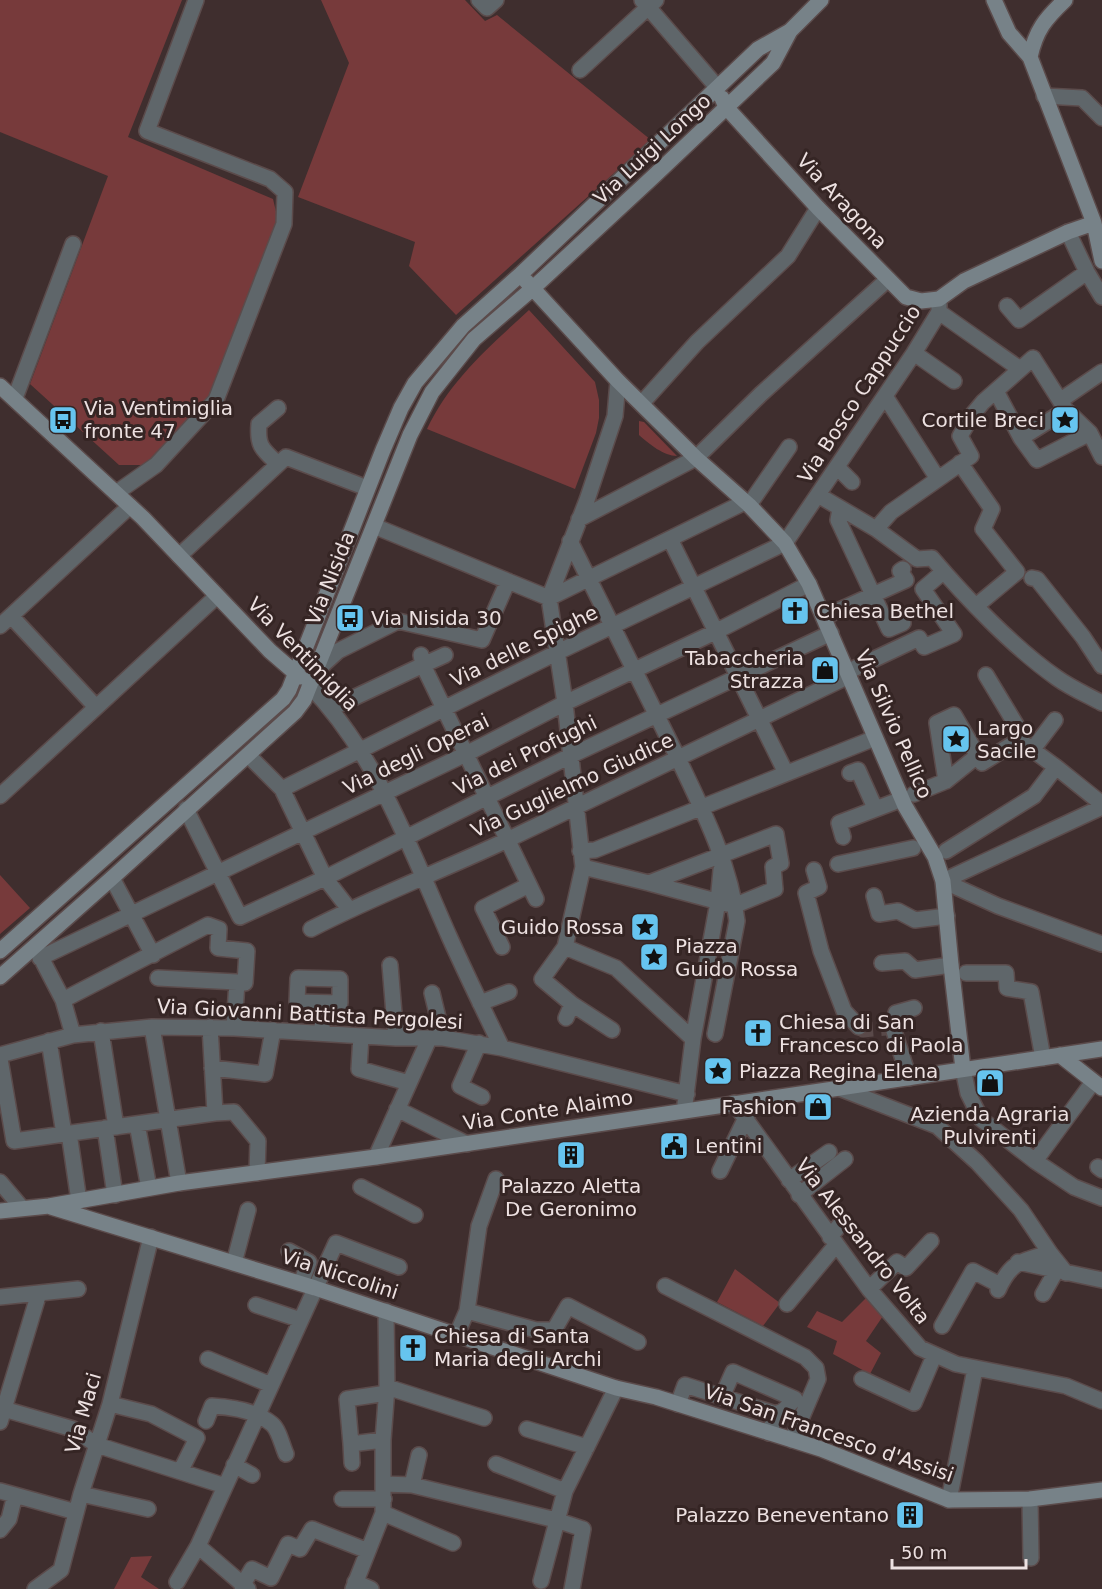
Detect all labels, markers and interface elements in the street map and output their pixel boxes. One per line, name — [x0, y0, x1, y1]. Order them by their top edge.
street label: Via Luigi Longo — [588, 88, 716, 210]
street label: Via Aragona — [792, 148, 892, 254]
street label: Via Bosco Cappuccio — [792, 300, 926, 488]
place label: Via Ventimiglia fronte 47 — [84, 396, 233, 443]
bus stop icon: Via Ventimiglia fronte 47 — [47, 404, 79, 436]
place icon: Cortile Breci — [1049, 404, 1081, 436]
place label: Cortile Breci — [922, 408, 1044, 432]
street label: Via Nisida — [300, 528, 360, 628]
street label: Via Ventimiglia — [243, 592, 363, 716]
church icon: Chiesa Bethel — [779, 595, 811, 627]
place label: Chiesa Bethel — [816, 599, 954, 623]
street label: Via delle Spighe — [446, 600, 602, 692]
bus stop icon: Via Nisida 30 — [334, 602, 366, 634]
place label: Via Nisida 30 — [371, 606, 502, 630]
place label: Tabaccheria Strazza — [684, 646, 804, 693]
street label: Via Silvio Pellico — [850, 646, 938, 802]
shop icon: Tabaccheria Strazza — [809, 654, 841, 686]
street label: Via degli Operai — [339, 708, 493, 800]
street label: Via dei Profughi — [449, 710, 601, 800]
place label: Largo Sacile — [977, 716, 1036, 763]
place icon: Largo Sacile — [940, 723, 972, 755]
street label: Via Guglielmo Giudice — [467, 728, 677, 842]
place icon: Guido Rossa — [629, 911, 661, 943]
place label: Guido Rossa — [501, 915, 624, 939]
place label: Piazza Guido Rossa — [675, 934, 798, 981]
place icon: Piazza Guido Rossa — [638, 941, 670, 973]
street label: Via Giovanni Battista Pergolesi — [156, 994, 464, 1034]
place label: Chiesa di San Francesco di Paola — [779, 1010, 964, 1057]
church icon: Chiesa di San Francesco di Paola — [742, 1017, 774, 1049]
place icon: Piazza Regina Elena — [702, 1055, 734, 1087]
place label: Piazza Regina Elena — [739, 1059, 938, 1083]
shop icon: Azienda Agraria Pulvirenti — [974, 1067, 1006, 1099]
street label: Via Conte Alaimo — [461, 1085, 635, 1135]
shop icon: Fashion — [802, 1091, 834, 1123]
place label: Fashion — [722, 1095, 797, 1119]
place label: Azienda Agraria Pulvirenti — [911, 1102, 1069, 1149]
public building icon: Lentini — [658, 1130, 690, 1162]
place label: Lentini — [695, 1134, 762, 1158]
building icon: Palazzo Aletta De Geronimo — [555, 1139, 587, 1171]
street label: Via Alessandro Volta — [791, 1153, 935, 1329]
place label: Palazzo Aletta De Geronimo — [501, 1174, 641, 1221]
street label: Via Niccolini — [279, 1244, 401, 1304]
place label: Chiesa di Santa Maria degli Archi — [434, 1324, 602, 1371]
church icon: Chiesa di Santa Maria degli Archi — [397, 1332, 429, 1364]
street label: Via Maci — [60, 1370, 106, 1456]
street label: Via San Francesco d'Assisi — [701, 1379, 957, 1487]
building icon: Palazzo Beneventano — [894, 1499, 926, 1531]
place label: Palazzo Beneventano — [675, 1503, 889, 1527]
scale bar — [892, 1532, 1026, 1570]
text: 50 m — [901, 1542, 947, 1563]

